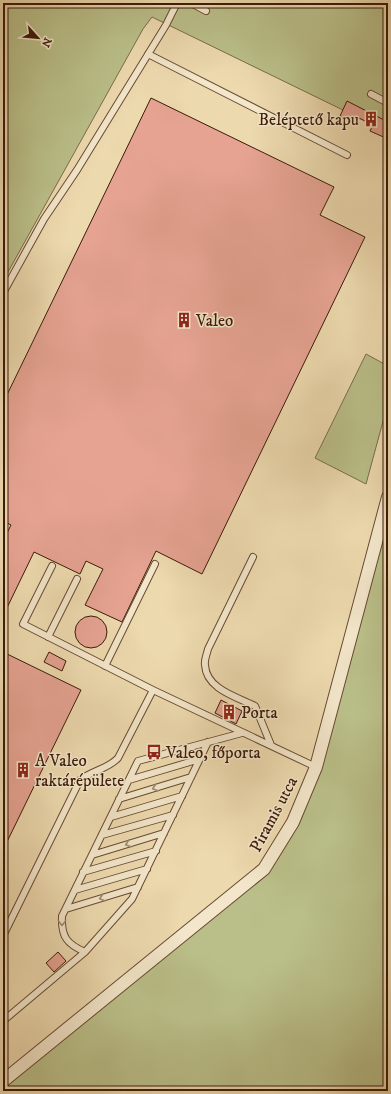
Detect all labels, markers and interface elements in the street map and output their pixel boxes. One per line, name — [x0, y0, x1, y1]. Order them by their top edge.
north arrow — [18, 18, 58, 58]
text: N — [38, 35, 54, 49]
place label: Beléptető kapu — [258, 109, 359, 131]
building icon: Beléptető kapu — [362, 110, 380, 128]
place label: Valeo — [195, 310, 233, 332]
building icon: Valeo — [175, 311, 193, 329]
place label: Porta — [241, 702, 279, 724]
building icon: Porta — [220, 703, 238, 721]
place label: Valeo, főporta — [165, 742, 262, 764]
bus stop icon: Valeo, főporta — [145, 743, 163, 761]
place label: A Valeo raktárépülete — [35, 750, 124, 792]
building icon: A Valeo raktárépülete — [14, 761, 32, 779]
street label: Piramis utca — [245, 772, 303, 856]
one-way arrow — [152, 783, 159, 792]
one-way arrow — [125, 839, 132, 848]
one-way arrow — [98, 893, 105, 902]
one-way arrow — [58, 920, 66, 926]

